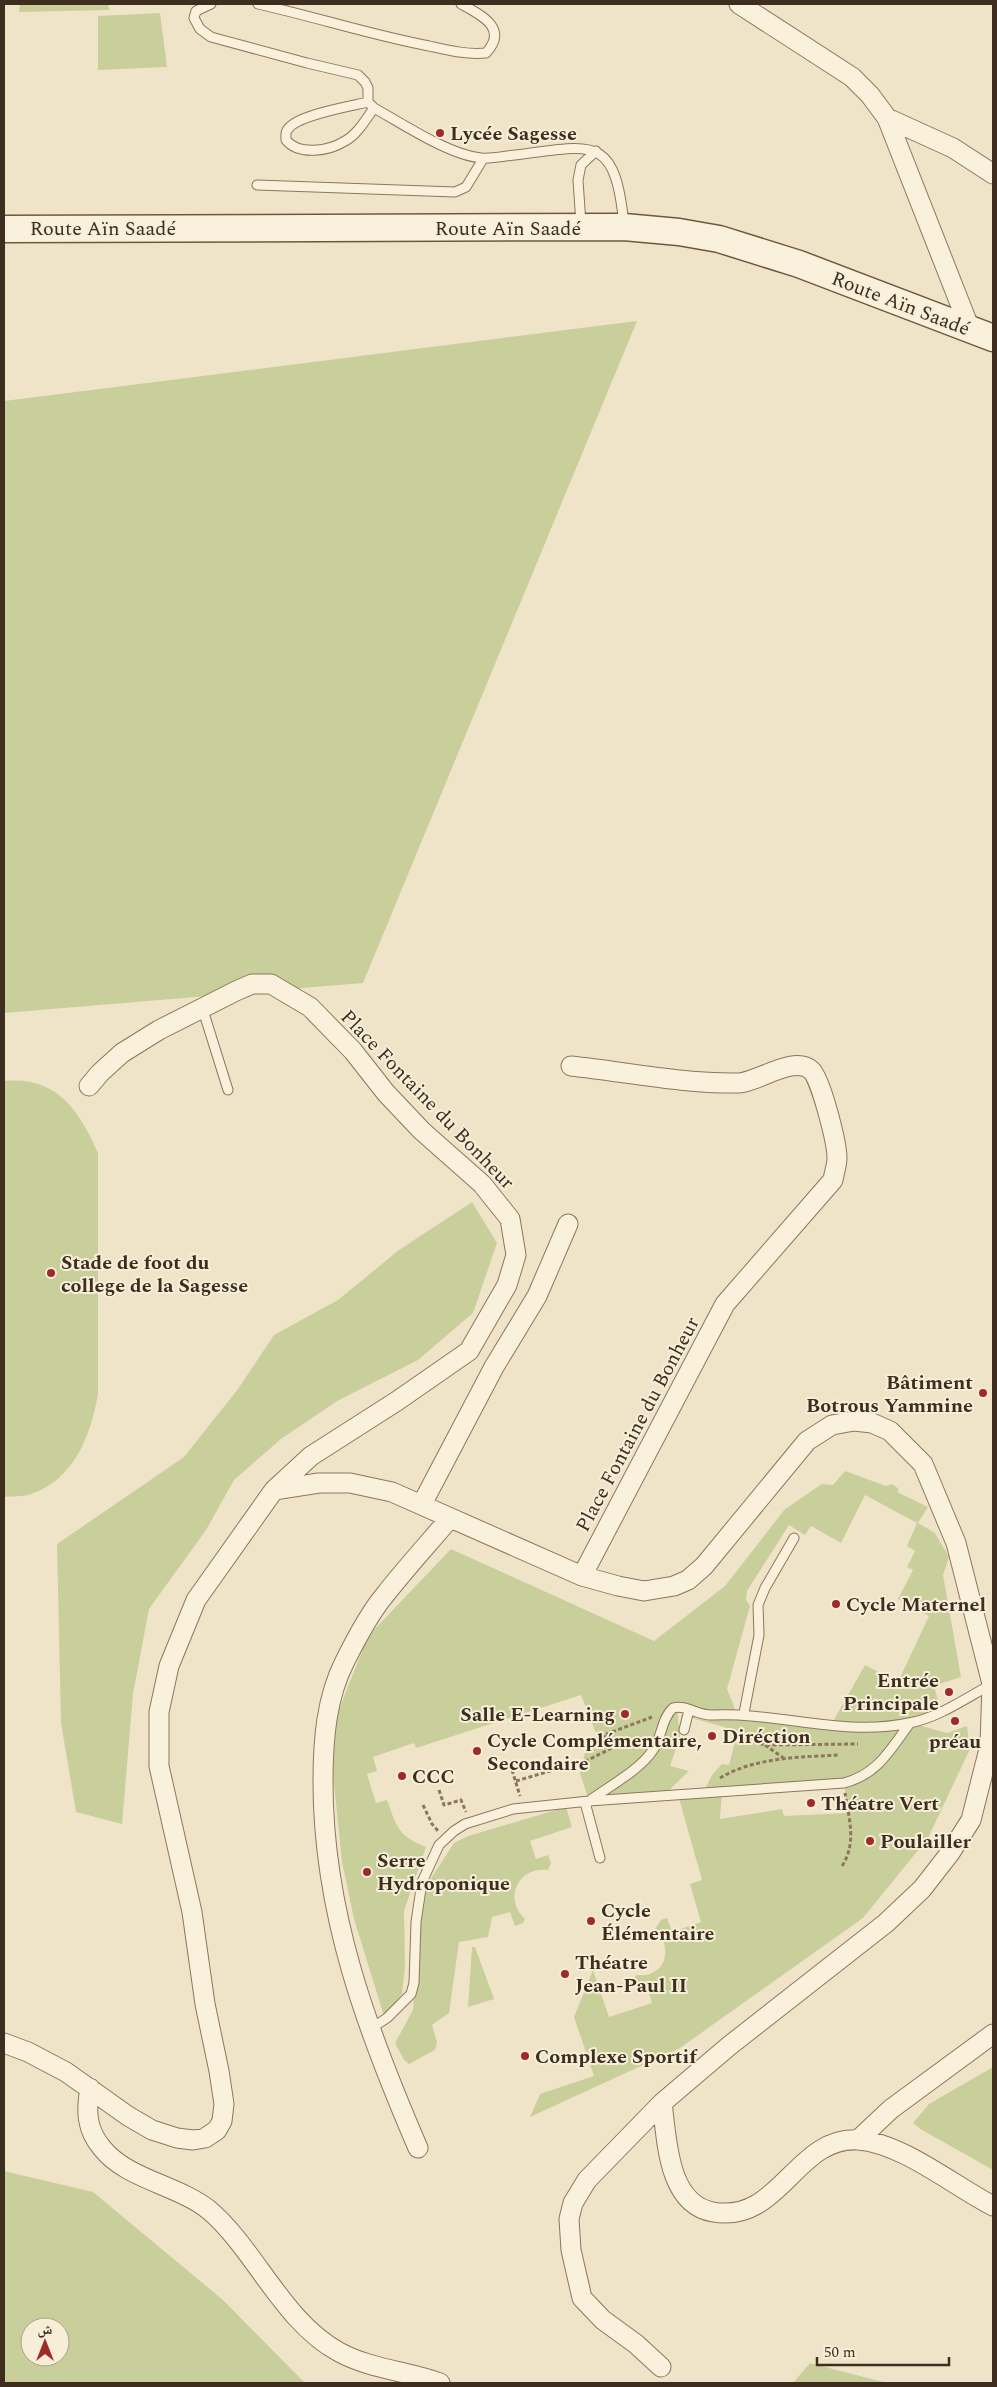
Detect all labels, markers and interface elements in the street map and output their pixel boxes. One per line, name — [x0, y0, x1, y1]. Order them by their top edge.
place label: Lycée Sagesse — [450, 119, 577, 149]
marker: Lycée Sagesse — [434, 127, 446, 139]
street label: Route Aïn Saadé — [30, 214, 176, 244]
street label: Route Aïn Saadé — [435, 214, 581, 244]
street label: Route Aïn Saadé — [827, 264, 975, 344]
street label: Place Fontaine du Bonheur — [333, 1003, 521, 1196]
place label: Stade de foot du college de la Sagesse — [61, 1248, 248, 1301]
marker: Stade de foot du college de la Sagesse — [45, 1267, 57, 1279]
street label: Place Fontaine du Bonheur — [568, 1311, 707, 1537]
place label: Bâtiment Botrous Yammine — [806, 1368, 973, 1421]
marker: Bâtiment Botrous Yammine — [977, 1387, 989, 1399]
place label: Cycle Maternel — [846, 1590, 986, 1620]
marker: Cycle Maternel — [830, 1598, 842, 1610]
place label: Entrée Principale — [843, 1666, 939, 1719]
marker: Entrée Principale — [943, 1686, 955, 1698]
place label: Salle E-Learning — [460, 1700, 615, 1730]
marker: Salle E-Learning — [619, 1708, 631, 1720]
marker: préau — [949, 1715, 961, 1727]
place label: Diréction — [722, 1722, 811, 1752]
place label: Cycle Complémentaire, Secondaire — [487, 1726, 702, 1779]
place label: préau — [929, 1727, 981, 1757]
marker: Diréction — [706, 1730, 718, 1742]
marker: Cycle Complémentaire, Secondaire — [471, 1745, 483, 1757]
place label: CCC — [412, 1762, 455, 1792]
marker: CCC — [396, 1770, 408, 1782]
place label: Théatre Vert — [821, 1789, 939, 1819]
marker: Théatre Vert — [805, 1797, 817, 1809]
place label: Poulailler — [880, 1827, 972, 1857]
marker: Poulailler — [864, 1835, 876, 1847]
place label: Serre Hydroponique — [377, 1846, 510, 1899]
marker: Serre Hydroponique — [361, 1866, 373, 1878]
place label: Cycle Élémentaire — [601, 1896, 715, 1949]
marker: Cycle Élémentaire — [585, 1915, 597, 1927]
place label: Théatre Jean-Paul II — [575, 1948, 687, 2001]
marker: Théatre Jean-Paul II — [559, 1968, 571, 1980]
place label: Complexe Sportif — [535, 2042, 698, 2072]
marker: Complexe Sportif — [519, 2050, 531, 2062]
north arrow — [20, 2317, 70, 2367]
text: ش — [38, 2319, 53, 2340]
scale bar — [817, 2334, 950, 2366]
text: 50 m — [824, 2341, 856, 2364]

